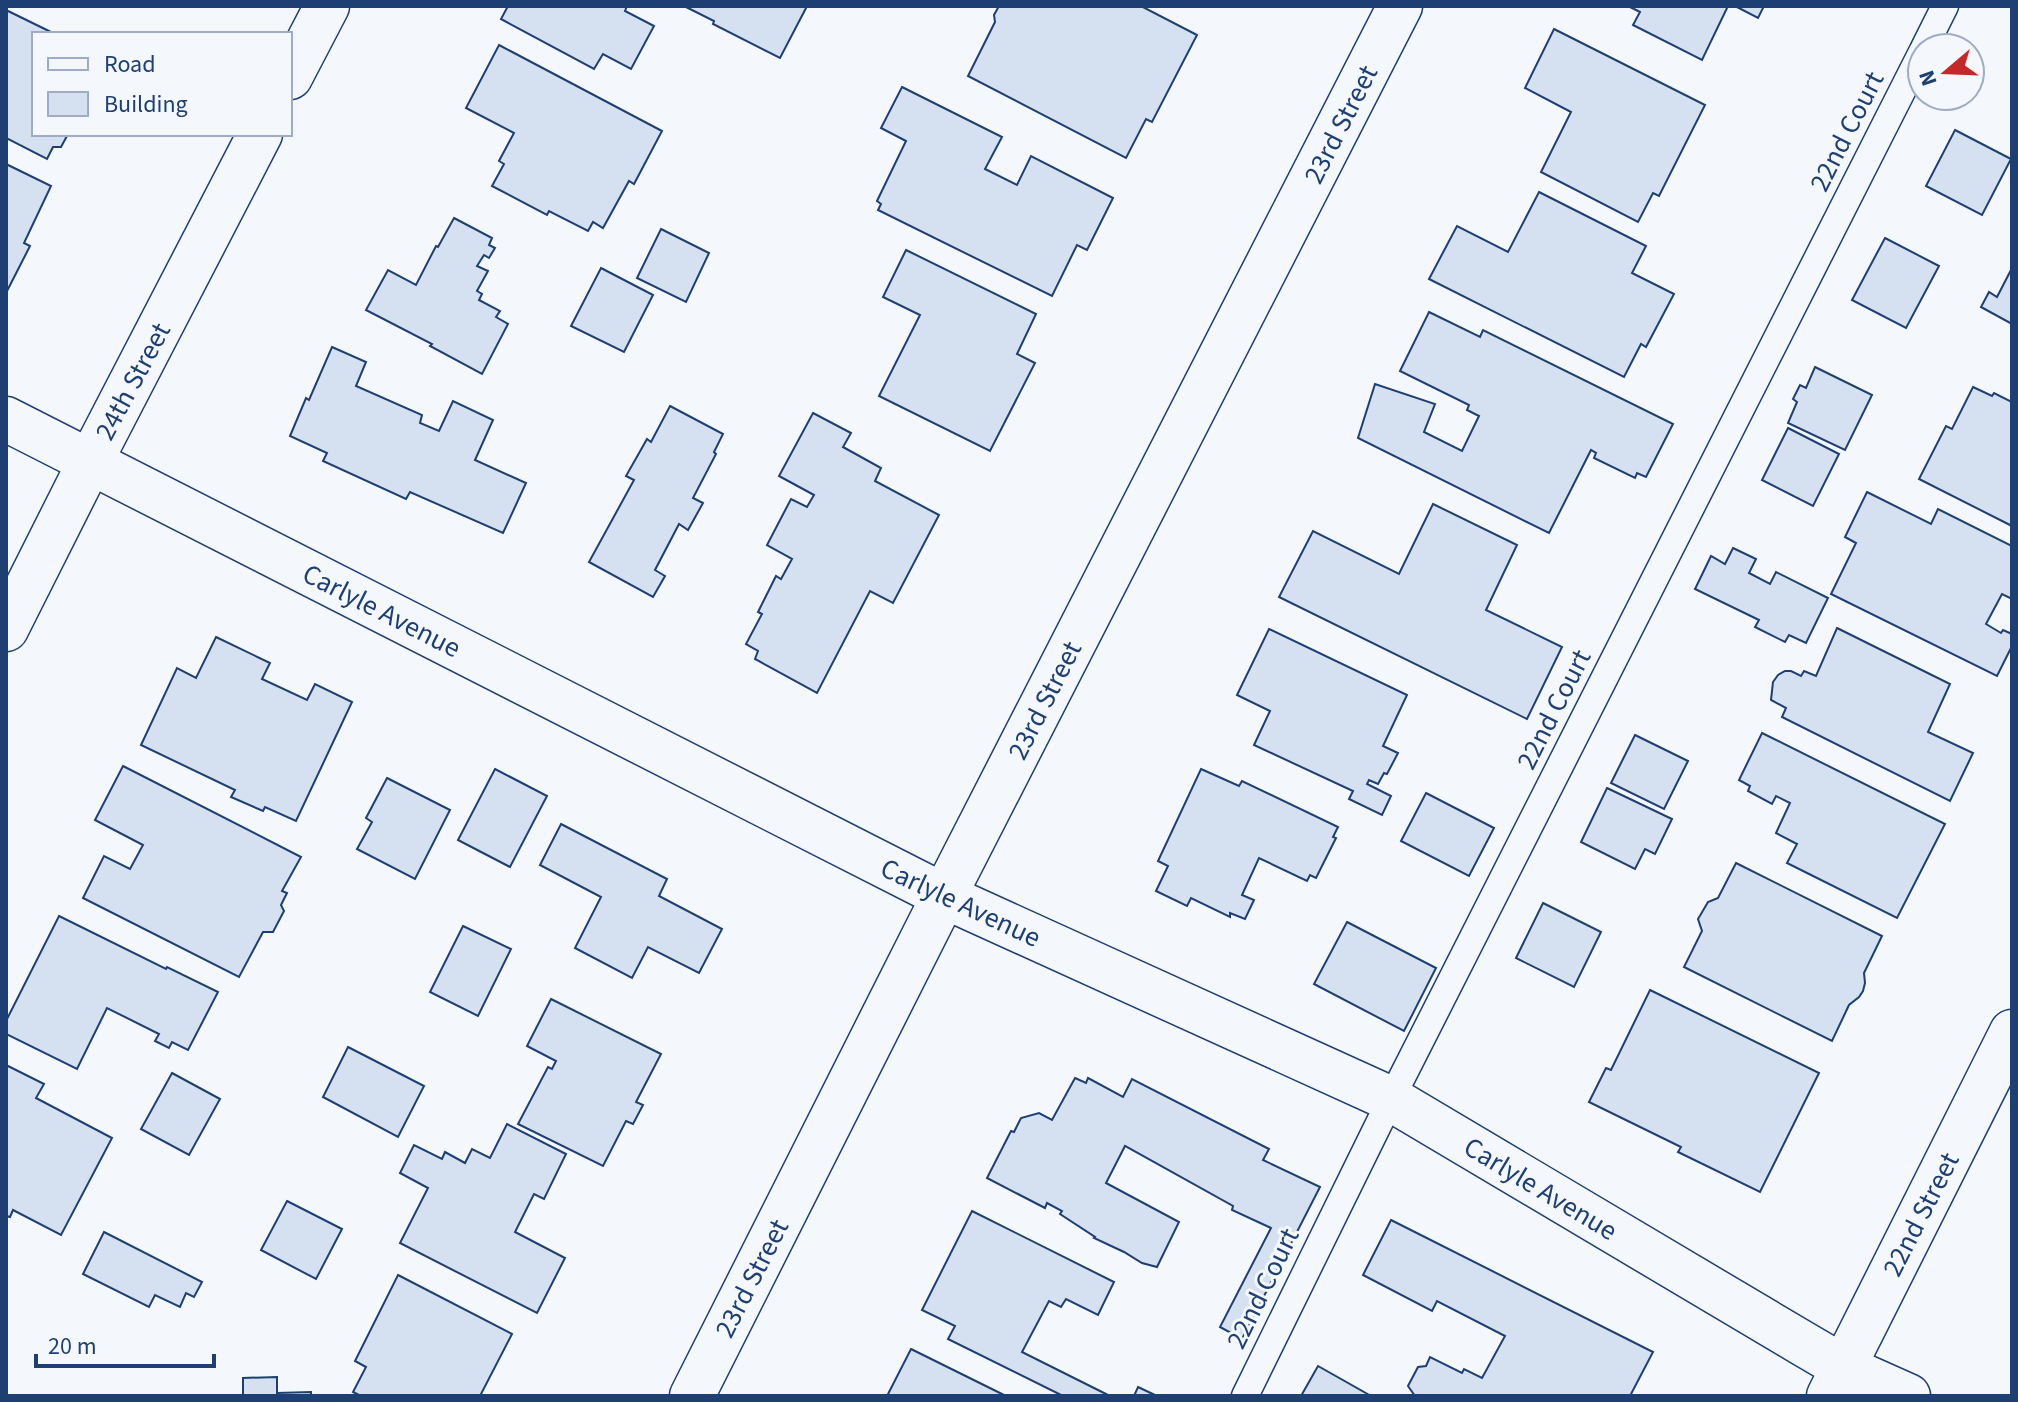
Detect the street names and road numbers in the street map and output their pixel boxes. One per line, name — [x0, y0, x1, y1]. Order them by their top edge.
street label: 23rd Street — [1294, 58, 1388, 191]
street label: 22nd Court — [1800, 64, 1894, 198]
street label: 24th Street — [85, 315, 181, 447]
street label: Carlyle Avenue — [295, 554, 468, 668]
street label: 23rd Street — [998, 634, 1092, 767]
street label: 22nd Court — [1507, 642, 1601, 776]
street label: Carlyle Avenue — [874, 848, 1047, 958]
street label: Carlyle Avenue — [1456, 1127, 1625, 1251]
street label: 22nd Street — [1873, 1145, 1969, 1283]
street label: 23rd Street — [705, 1212, 799, 1345]
street label: 22nd Court — [1216, 1221, 1310, 1356]

